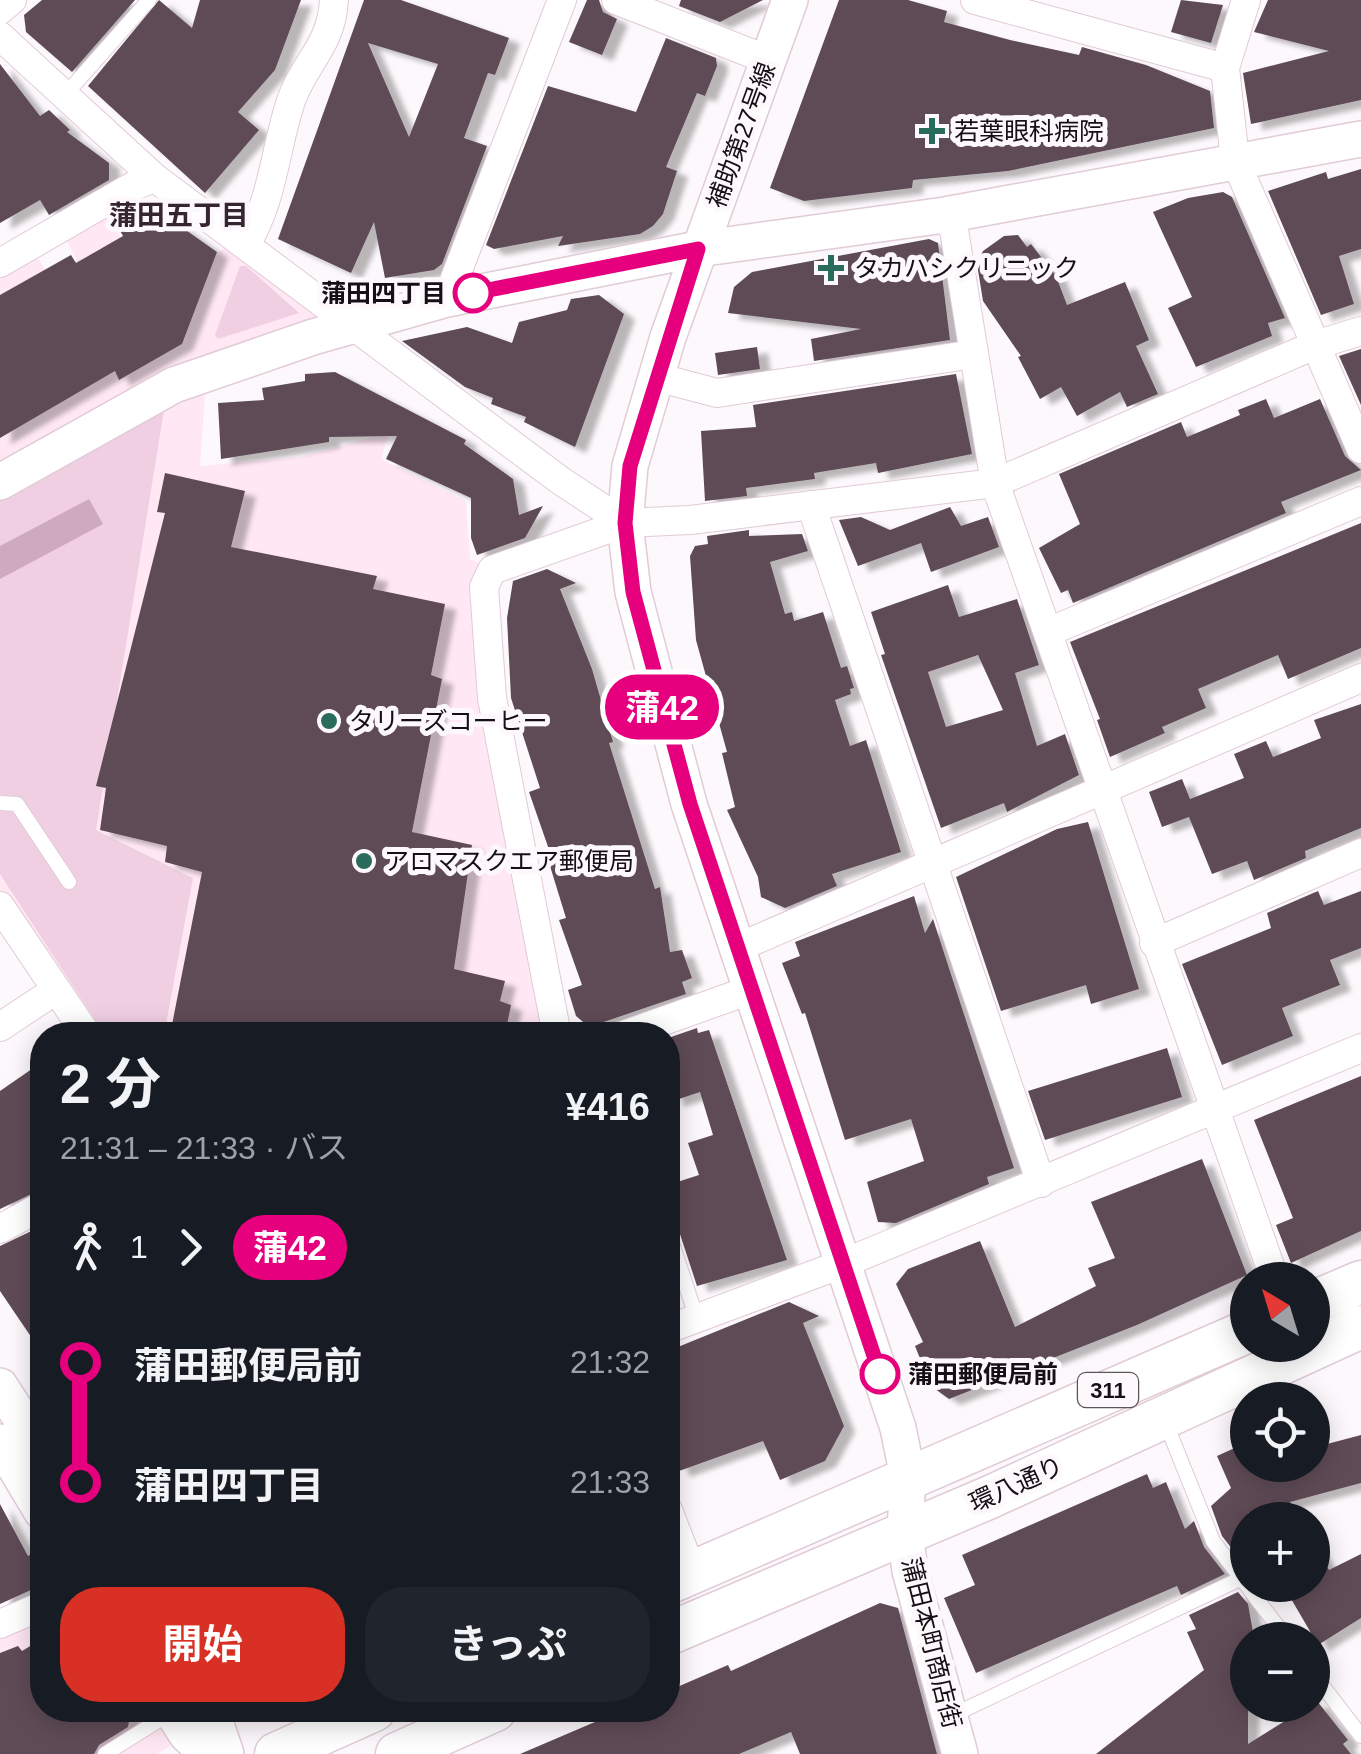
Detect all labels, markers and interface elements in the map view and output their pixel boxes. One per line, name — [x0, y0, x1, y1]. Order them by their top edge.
street label: 補助第27号線 — [702, 58, 780, 212]
place label: 若葉眼科病院 — [954, 117, 1104, 145]
marker: 若葉眼科病院 — [919, 118, 945, 144]
district label: 蒲田五丁目 — [109, 200, 249, 231]
place label: タカハシクリニック — [854, 254, 1079, 282]
marker: タカハシクリニック — [818, 255, 844, 281]
marker: 蒲田四丁目 — [454, 274, 492, 312]
place label: 蒲田四丁目 — [321, 279, 446, 307]
line badge: 蒲42 — [604, 674, 720, 740]
text: 蒲42 — [625, 688, 699, 727]
place label: タリーズコーヒー — [349, 707, 548, 735]
marker: タリーズコーヒー — [318, 710, 340, 732]
place label: アロマスクエア郵便局 — [384, 847, 634, 875]
marker: アロマスクエア郵便局 — [353, 850, 375, 872]
text: 2 分 — [60, 1053, 161, 1115]
text: ¥416 — [565, 1086, 650, 1128]
text: 21:31 – 21:33 · バス — [60, 1130, 348, 1166]
icon: walk — [60, 1220, 115, 1275]
icon: forward — [163, 1220, 218, 1275]
text: 蒲42 — [253, 1228, 327, 1267]
text: 1 — [130, 1229, 148, 1265]
north arrow — [1230, 1262, 1330, 1362]
map controls — [1230, 1262, 1330, 1722]
text: 21:32 — [570, 1344, 650, 1380]
text: 蒲田郵便局前 — [134, 1345, 362, 1387]
marker: 蒲田郵便局前 — [861, 1355, 899, 1393]
place label: 蒲田郵便局前 — [908, 1360, 1058, 1388]
road number: 311 — [1078, 1373, 1138, 1407]
button: locate — [1230, 1382, 1330, 1482]
street label: 環八通り — [965, 1451, 1067, 1517]
text: 21:33 — [570, 1464, 650, 1500]
text: 蒲田四丁目 — [134, 1465, 324, 1507]
button: + — [1230, 1502, 1330, 1602]
street label: 蒲田本町商店街 — [897, 1555, 967, 1731]
button: 開始 — [60, 1587, 345, 1702]
button: きっぷ — [365, 1587, 650, 1702]
button: − — [1230, 1622, 1330, 1722]

